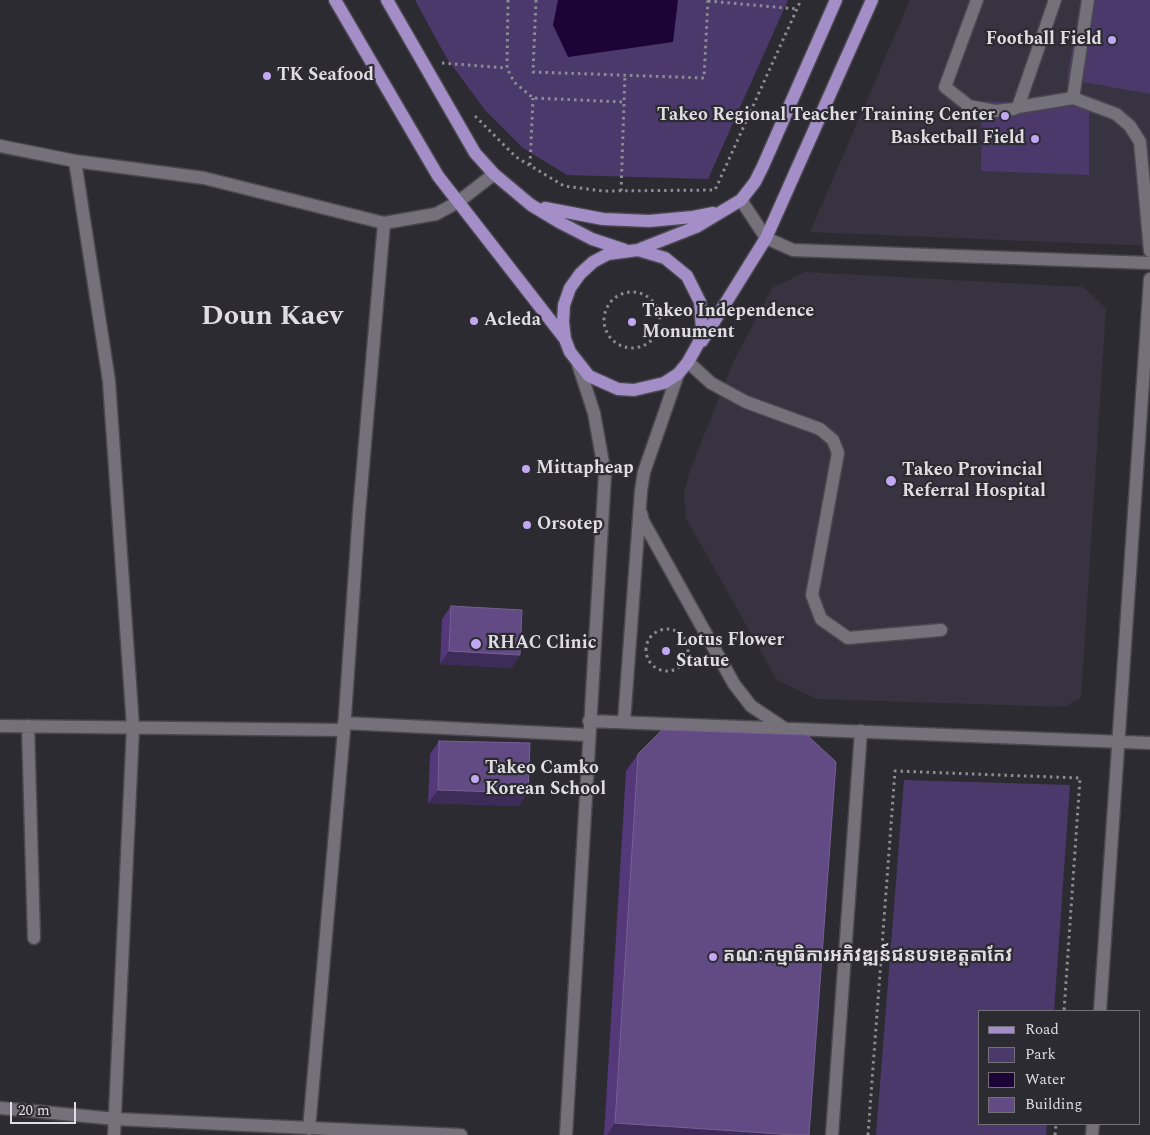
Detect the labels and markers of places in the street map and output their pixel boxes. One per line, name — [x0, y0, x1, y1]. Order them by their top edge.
place label: Football Field — [986, 29, 1102, 51]
marker: Football Field — [1106, 34, 1118, 46]
place label: TK Seafood — [277, 65, 374, 87]
marker: TK Seafood — [261, 70, 273, 82]
place label: Takeo Regional Teacher Training Center — [657, 105, 995, 127]
marker: Takeo Regional Teacher Training Center — [999, 110, 1011, 122]
place label: Basketball Field — [890, 128, 1025, 150]
marker: Basketball Field — [1029, 133, 1041, 145]
place label: Takeo Independence Monument — [642, 301, 814, 344]
place label: Acleda — [484, 310, 541, 332]
marker: Acleda — [468, 315, 480, 327]
marker: Takeo Independence Monument — [626, 316, 638, 328]
place label: Mittapheap — [536, 458, 634, 480]
place label: Takeo Provincial Referral Hospital — [902, 460, 1046, 502]
marker: Mittapheap — [520, 463, 532, 475]
marker: Takeo Provincial Referral Hospital — [884, 474, 898, 488]
place label: Orsotep — [537, 514, 603, 536]
marker: Orsotep — [521, 519, 533, 531]
place label: Lotus Flower Statue — [676, 630, 784, 672]
place label: RHAC Clinic — [487, 633, 596, 655]
marker: RHAC Clinic — [469, 637, 483, 651]
marker: Lotus Flower Statue — [660, 645, 672, 657]
place label: Takeo Camko Korean School — [485, 758, 606, 801]
marker: Takeo Camko Korean School — [469, 773, 481, 785]
place label: គណៈកម្មាធិការអភិវឌ្ឍន៍ជនបទខេត្តតាកែវ — [723, 946, 1012, 968]
marker: គណៈកម្មាធិការអភិវឌ្ឍន៍ជនបទខេត្តតាកែវ — [707, 951, 719, 963]

